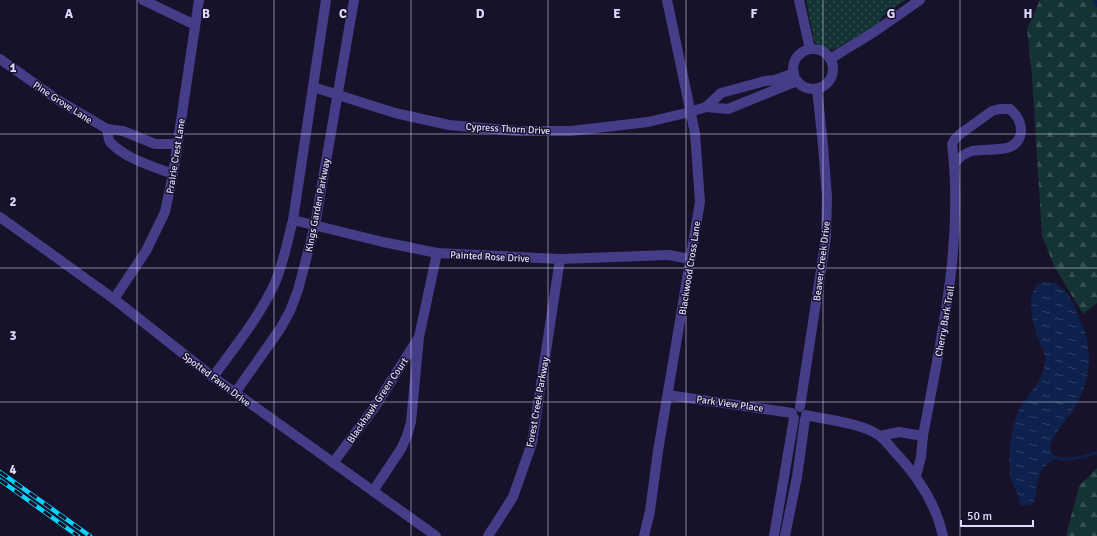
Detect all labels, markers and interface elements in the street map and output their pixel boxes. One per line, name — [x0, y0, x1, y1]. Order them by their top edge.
text: A — [65, 6, 74, 22]
text: B — [202, 6, 210, 22]
text: C — [339, 6, 347, 22]
text: D — [476, 6, 485, 22]
text: E — [613, 6, 621, 22]
text: F — [751, 6, 758, 22]
text: G — [887, 6, 895, 22]
text: H — [1024, 6, 1032, 22]
text: 1 — [9, 60, 17, 76]
street label: Pine Grove Lane — [31, 79, 94, 126]
street label: Prairie Crest Lane — [164, 118, 188, 195]
street label: Cypress Thorn Drive — [465, 121, 551, 137]
street label: Kings Garden Parkway — [303, 157, 333, 253]
text: 2 — [9, 194, 17, 210]
street label: Blackwood Cross Lane — [677, 220, 703, 316]
street label: Beaver Creek Drive — [811, 220, 833, 302]
street label: Painted Rose Drive — [450, 249, 530, 265]
street label: Cherry Bark Trail — [933, 285, 957, 358]
text: 3 — [9, 328, 17, 344]
street label: Spotted Fawn Drive — [180, 350, 253, 409]
street label: Blackhawk Green Court — [345, 355, 411, 445]
street label: Forest Creek Parkway — [524, 356, 552, 448]
street label: Park View Place — [696, 393, 764, 415]
text: 4 — [9, 462, 17, 478]
scale bar — [961, 502, 1033, 528]
text: 50 m — [967, 509, 992, 524]

